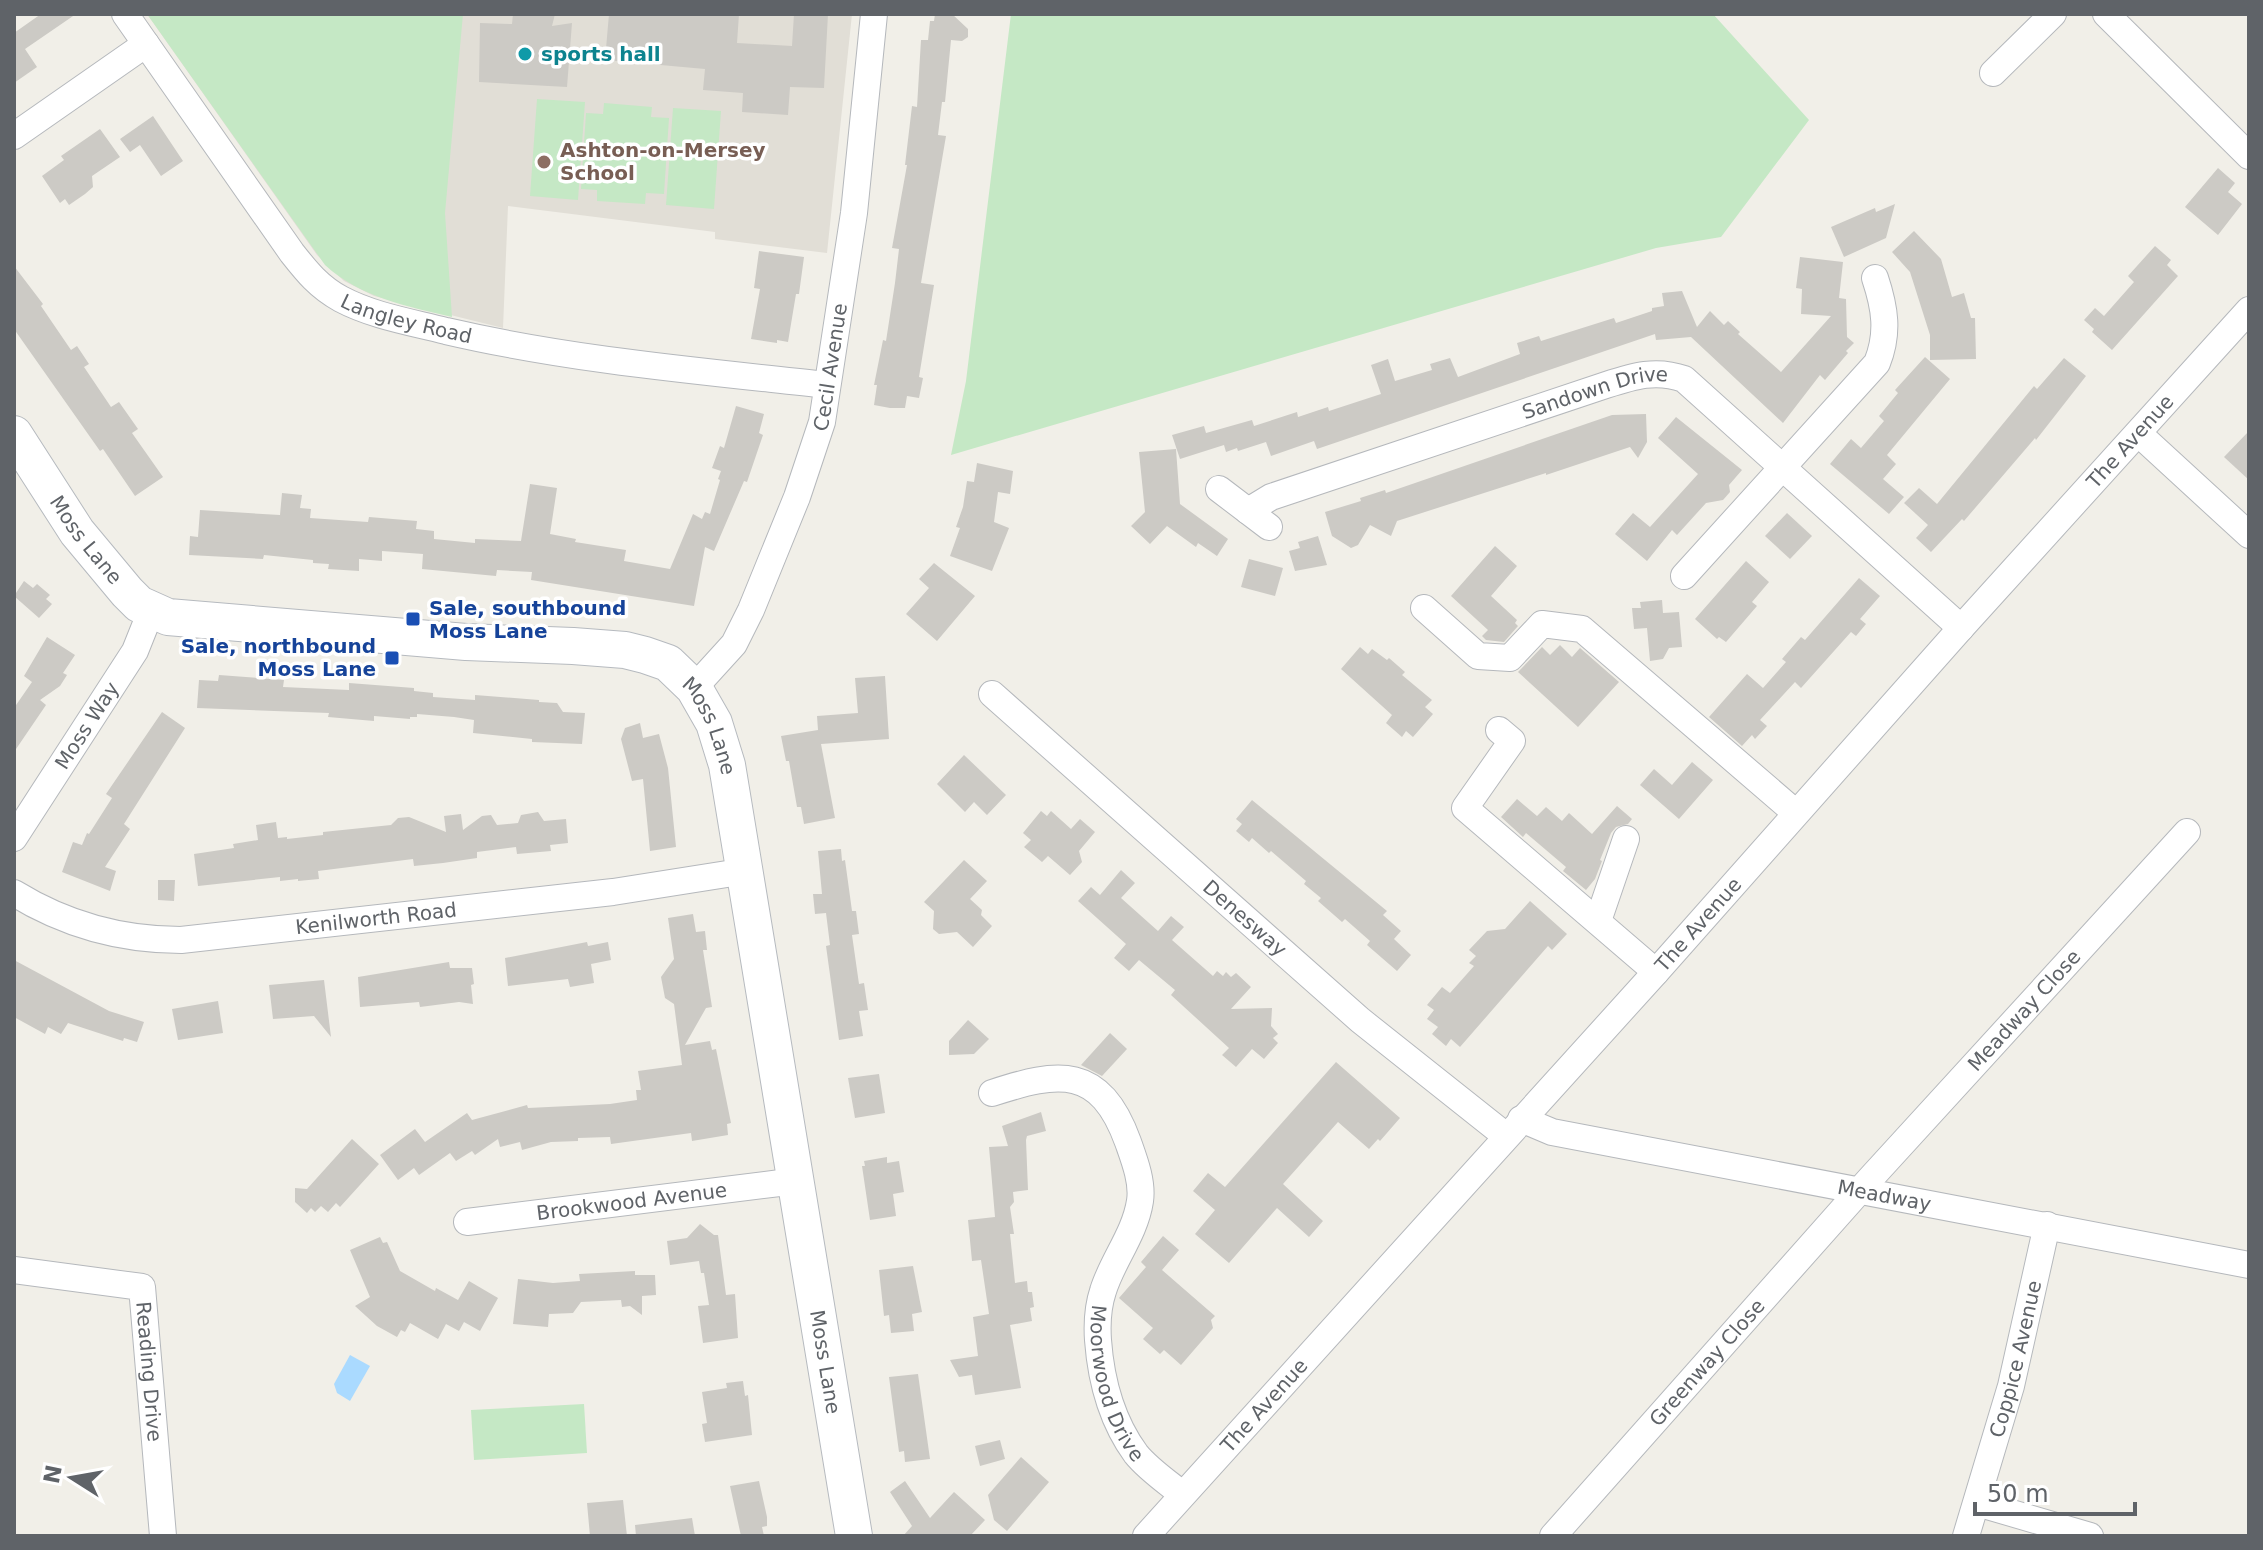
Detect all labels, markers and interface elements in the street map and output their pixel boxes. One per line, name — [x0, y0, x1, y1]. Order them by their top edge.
place label: sports hall — [541, 42, 661, 66]
marker: sports hall — [516, 45, 534, 63]
place label: Ashton-on-Mersey School — [560, 138, 766, 185]
marker: Ashton-on-Mersey School — [535, 153, 553, 171]
street label: Langley Road — [337, 289, 474, 348]
street label: Cecil Avenue — [808, 302, 852, 434]
street label: Sandown Drive — [1519, 362, 1669, 424]
street label: The Avenue — [2081, 390, 2179, 494]
street label: Moss Lane — [45, 491, 127, 589]
place label: Sale, southbound Moss Lane — [429, 596, 626, 643]
marker: Sale, southbound Moss Lane — [404, 610, 422, 628]
place label: Sale, northbound Moss Lane — [181, 634, 376, 681]
marker: Sale, northbound Moss Lane — [383, 649, 401, 667]
street label: Moss Lane — [678, 672, 740, 776]
street label: Moss Way — [50, 677, 124, 774]
street label: The Avenue — [1649, 872, 1746, 977]
street label: Denesway — [1198, 875, 1292, 962]
street label: Kenilworth Road — [294, 897, 458, 939]
street label: Meadway Close — [1963, 945, 2086, 1076]
street label: Meadway — [1835, 1175, 1933, 1216]
street label: Brookwood Avenue — [535, 1178, 728, 1225]
street label: Coppice Avenue — [1984, 1278, 2046, 1440]
street label: Greenway Close — [1644, 1294, 1770, 1431]
street label: Reading Drive — [131, 1300, 167, 1443]
street label: Moorwood Drive — [1086, 1304, 1149, 1466]
street label: Moss Lane — [805, 1308, 846, 1416]
street label: The Avenue — [1215, 1354, 1312, 1458]
north arrow — [32, 1438, 112, 1518]
text: N — [39, 1463, 67, 1486]
scale bar — [1975, 1466, 2135, 1516]
text: 50 m — [1987, 1480, 2049, 1508]

